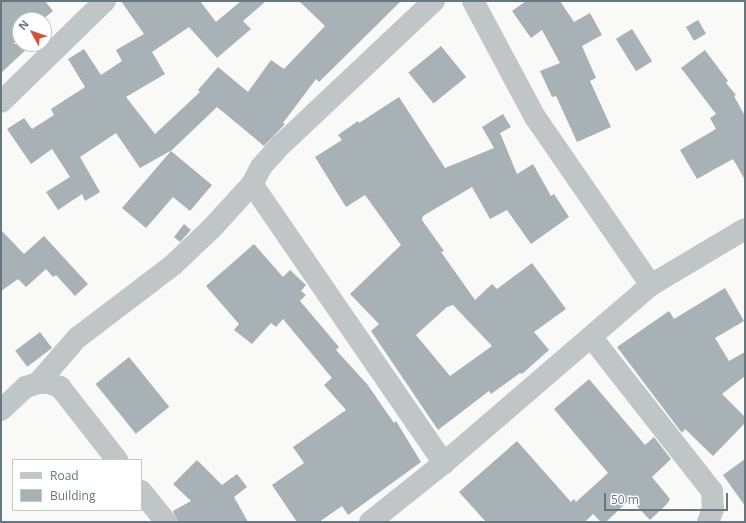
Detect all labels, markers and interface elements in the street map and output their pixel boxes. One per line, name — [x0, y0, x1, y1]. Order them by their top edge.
north arrow — [12, 12, 52, 52]
text: N — [15, 16, 32, 33]
legend — [12, 459, 142, 511]
text: Road — [50, 467, 79, 484]
scale bar — [606, 485, 730, 511]
text: Building — [50, 487, 95, 504]
text: 50 m — [611, 491, 639, 508]

